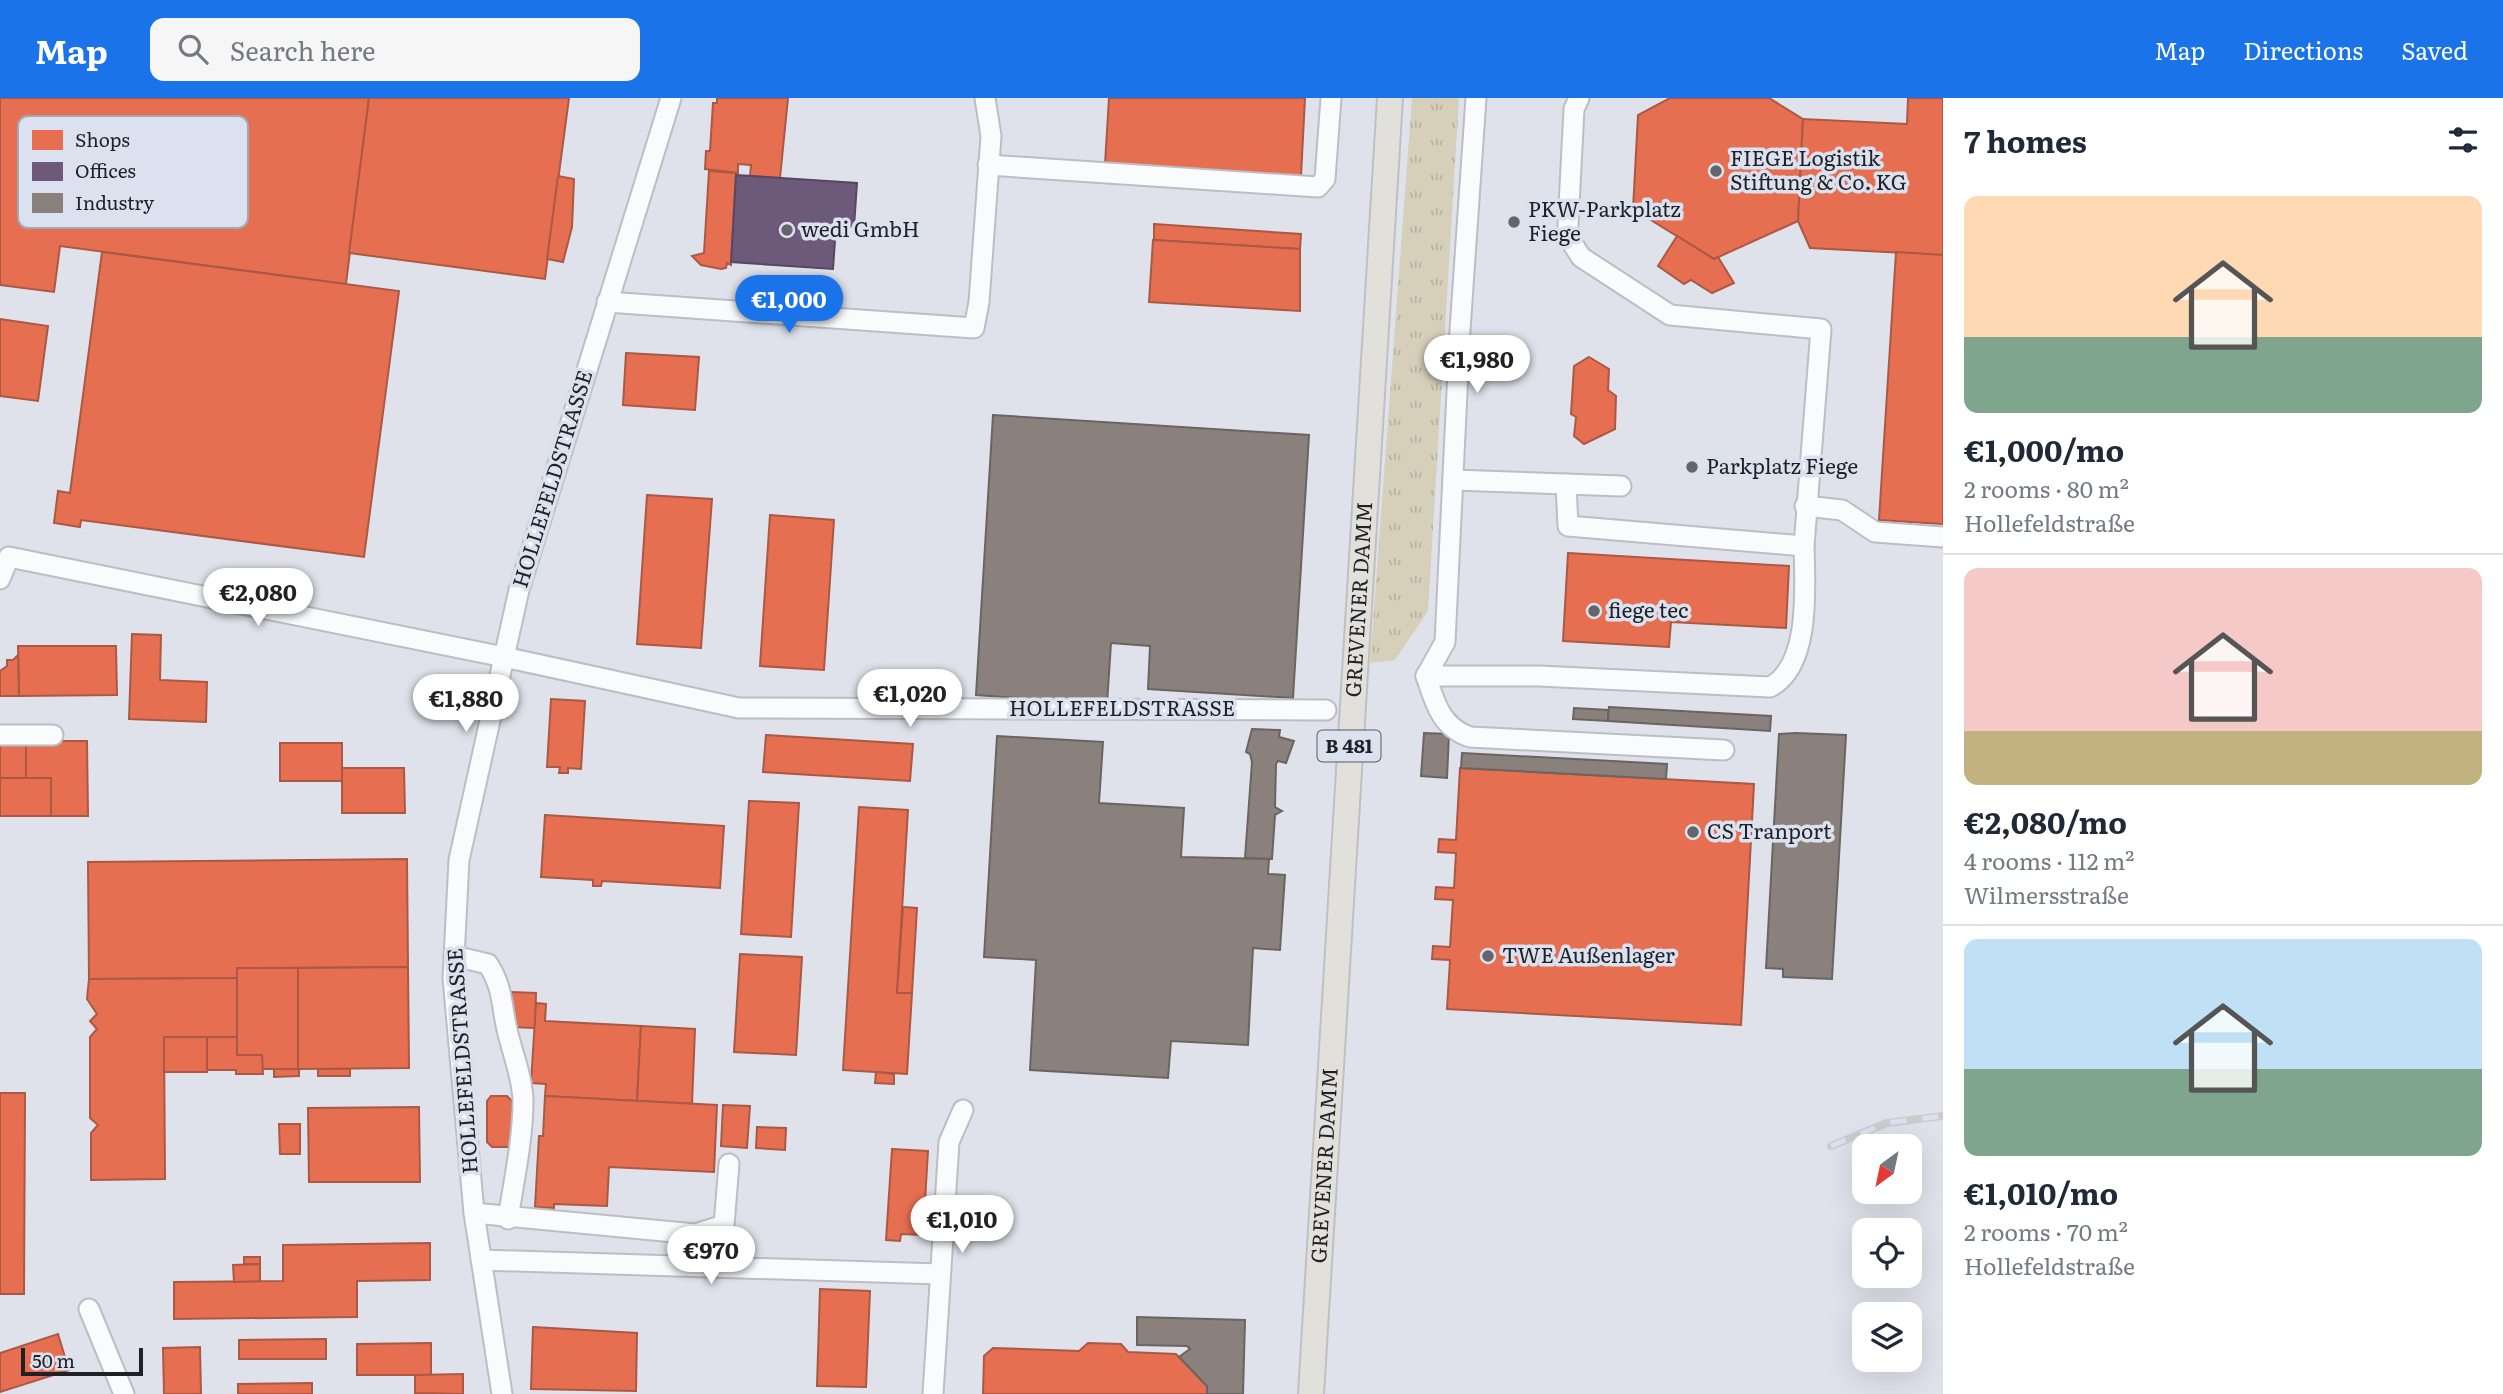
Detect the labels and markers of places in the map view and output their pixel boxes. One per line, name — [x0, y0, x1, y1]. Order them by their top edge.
place label: FIEGE Logistik Stiftung & Co. KG — [1730, 141, 1907, 196]
marker: FIEGE Logistik Stiftung & Co. KG — [1708, 163, 1724, 179]
place label: PKW-Parkplatz Fiege — [1528, 192, 1681, 247]
place label: wedi GmbH — [801, 212, 920, 243]
marker: PKW-Parkplatz Fiege — [1506, 214, 1522, 230]
marker: wedi GmbH — [779, 222, 795, 238]
pin: €1,000 — [732, 275, 846, 335]
pin: €1,980 — [1420, 336, 1534, 395]
place label: Parkplatz Fiege — [1706, 449, 1858, 480]
marker: Parkplatz Fiege — [1684, 459, 1700, 475]
pin: €2,080 — [201, 568, 315, 628]
place label: fiege tec — [1608, 593, 1689, 624]
marker: fiege tec — [1586, 603, 1602, 619]
pin: €1,020 — [853, 670, 967, 729]
pin: €1,880 — [409, 674, 523, 734]
place label: CS Tranport — [1707, 814, 1832, 845]
marker: CS Tranport — [1685, 824, 1701, 840]
place label: TWE Außenlager — [1502, 938, 1675, 969]
marker: TWE Außenlager — [1480, 948, 1496, 964]
pin: €1,010 — [905, 1196, 1019, 1255]
pin: €970 — [670, 1226, 752, 1286]

